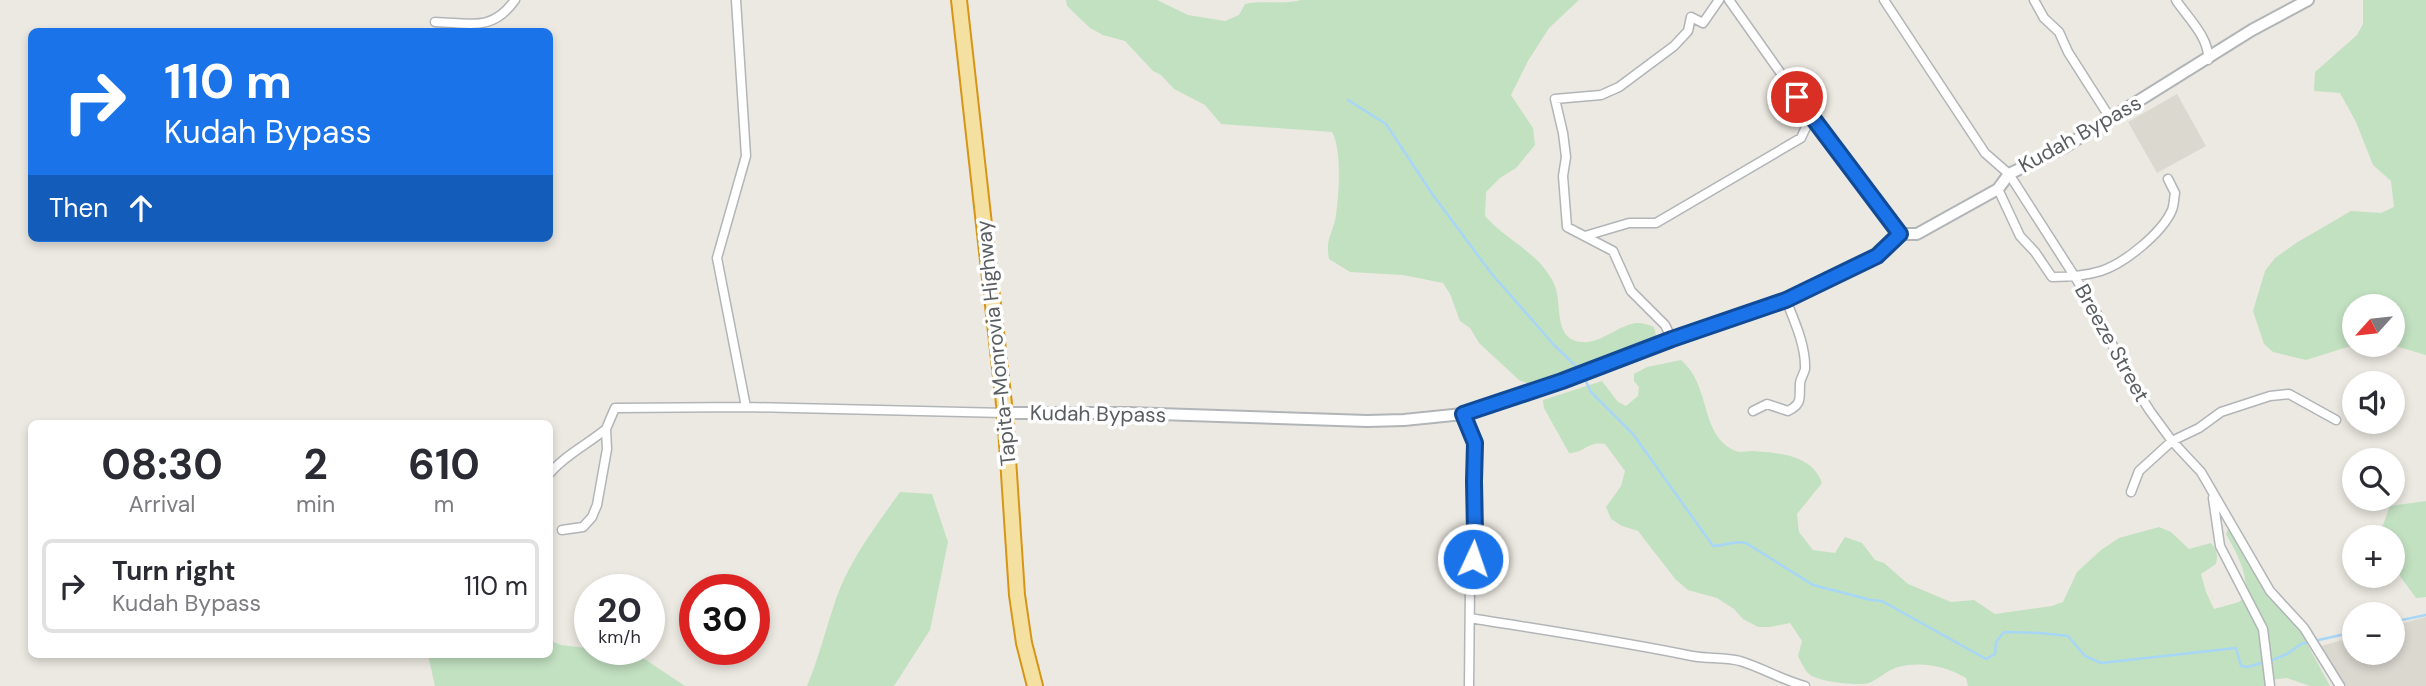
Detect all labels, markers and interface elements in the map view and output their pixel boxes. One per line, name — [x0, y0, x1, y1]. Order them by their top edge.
text: 110 m — [164, 49, 292, 113]
icon: right — [49, 56, 140, 147]
pin — [1767, 67, 1827, 127]
icon: arrive — [1778, 78, 1816, 116]
street label: Kudah Bypass — [2014, 89, 2146, 179]
text: Kudah Bypass — [164, 111, 372, 153]
icon: ahead — [122, 189, 160, 227]
text: Then — [49, 191, 108, 225]
street label: Tapita-Monrovia Highway — [969, 218, 1023, 467]
street label: Breeze Street — [2068, 279, 2156, 407]
north arrow — [2342, 294, 2404, 357]
map controls — [2342, 294, 2405, 665]
button: sound — [2342, 371, 2405, 434]
street label: Kudah Bypass — [1030, 399, 1166, 429]
text: 08:30 — [101, 437, 223, 492]
text: 2 — [303, 437, 328, 492]
text: 610 — [408, 437, 480, 492]
button: search — [2342, 448, 2405, 511]
text: Arrival — [129, 489, 196, 519]
text: min — [296, 489, 335, 519]
text: m — [434, 489, 454, 519]
position arrow — [1436, 522, 1510, 596]
button: + — [2342, 525, 2405, 588]
text: Turn right — [112, 554, 236, 588]
icon: right — [53, 567, 91, 605]
text: 110 m — [464, 569, 528, 603]
speed limit sign: 30 — [679, 574, 770, 665]
text: 20 — [597, 587, 642, 633]
text: Kudah Bypass — [112, 588, 261, 618]
button: − — [2342, 602, 2405, 665]
text: km/h — [598, 625, 641, 649]

